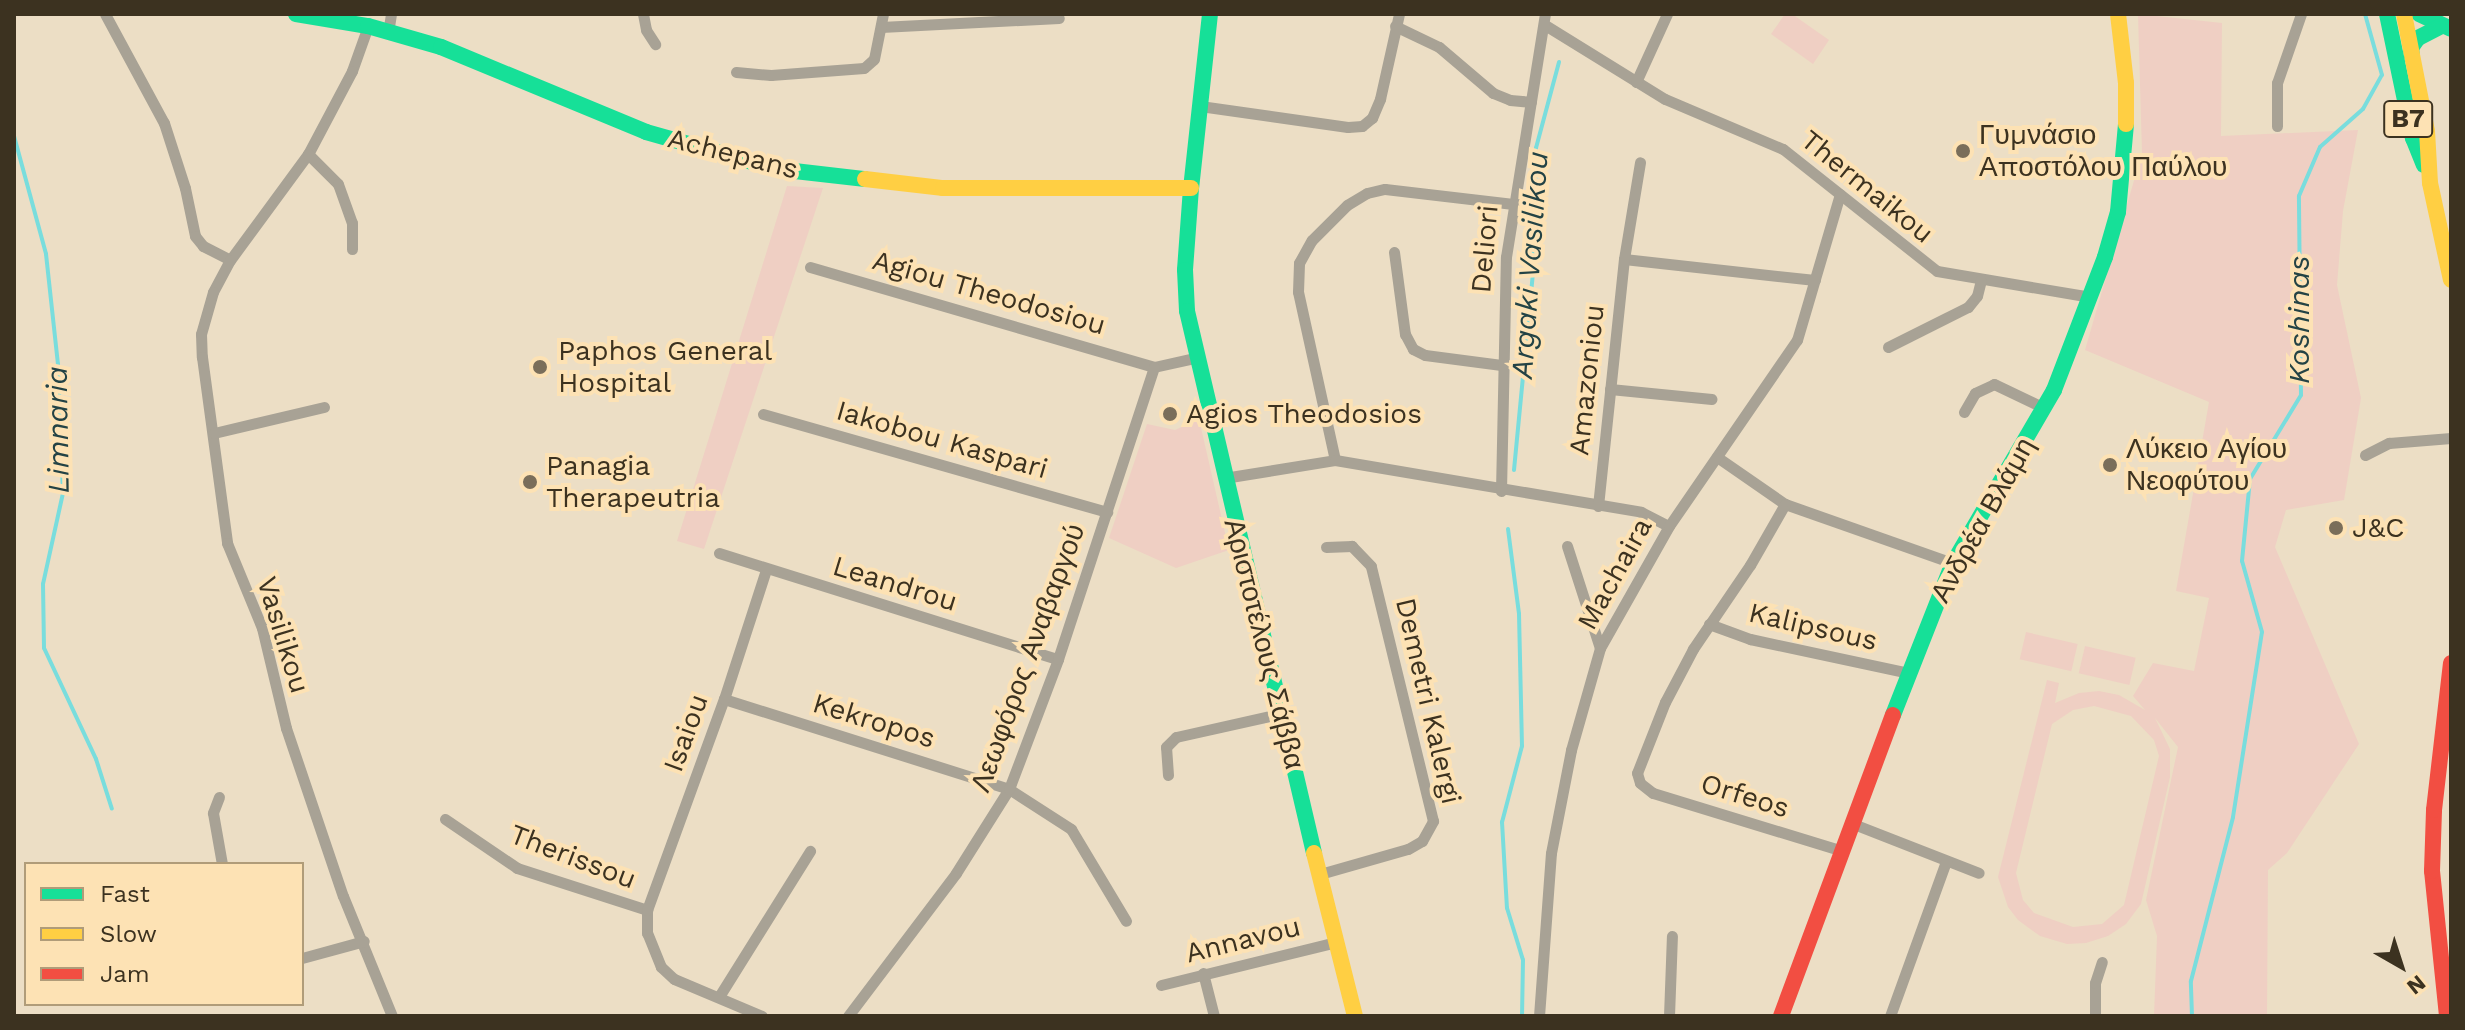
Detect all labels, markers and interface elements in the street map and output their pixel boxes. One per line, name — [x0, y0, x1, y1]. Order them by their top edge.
road number: B7 — [2382, 97, 2434, 141]
place label: Γυμνάσιο Αποστόλου Παύλου — [1979, 118, 2227, 184]
street label: Achepans — [664, 122, 802, 186]
street label: Thermaikou — [1794, 123, 1940, 251]
marker: Γυμνάσιο Αποστόλου Παύλου — [1954, 142, 1972, 160]
water label: Argaki Vasilikou — [1504, 150, 1556, 380]
street label: Deliori — [1464, 204, 1506, 294]
street label: Agiou Theodosiou — [868, 244, 1110, 342]
water label: Koshinas — [2281, 256, 2317, 384]
street label: Amazoniou — [1562, 303, 1612, 457]
place label: Paphos General Hospital — [558, 334, 772, 400]
marker: Paphos General Hospital — [529, 356, 551, 378]
water label: Limnaria — [39, 366, 77, 494]
street label: Iakobou Kaspari — [833, 394, 1051, 486]
place label: Agios Theodosios — [1186, 397, 1423, 431]
marker: Agios Theodosios — [1161, 405, 1179, 423]
street label: Ανδρέα Βλάμη — [1924, 432, 2042, 608]
place label: Λύκειο Αγίου Νεοφύτου — [2126, 432, 2287, 498]
place label: Panagia Therapeutria — [546, 449, 720, 515]
marker: Λύκειο Αγίου Νεοφύτου — [2101, 456, 2119, 474]
marker: Panagia Therapeutria — [521, 473, 539, 491]
place label: J&C — [2352, 511, 2404, 545]
street label: Machaira — [1571, 512, 1659, 636]
street label: Αριστοτέλους Σάββα — [1217, 515, 1311, 773]
street label: Λεωφόρος Αναβαργού — [964, 519, 1092, 797]
marker: J&C — [2327, 519, 2345, 537]
street label: Leandrou — [829, 549, 961, 619]
street label: Vasilikou — [249, 573, 317, 697]
street label: Demetri Kalergi — [1388, 595, 1468, 807]
street label: Kalipsous — [1745, 596, 1881, 658]
street label: Kekropos — [809, 686, 939, 756]
street label: Isaiou — [657, 690, 715, 776]
street label: Orfeos — [1697, 767, 1793, 825]
street label: Therissou — [505, 818, 641, 896]
legend — [24, 862, 304, 1006]
text: Fast — [100, 880, 150, 908]
street label: Annavou — [1182, 910, 1304, 970]
text: Slow — [100, 920, 157, 948]
north arrow — [2361, 926, 2441, 1006]
text: Jam — [100, 960, 150, 988]
text: N — [2402, 970, 2431, 1000]

